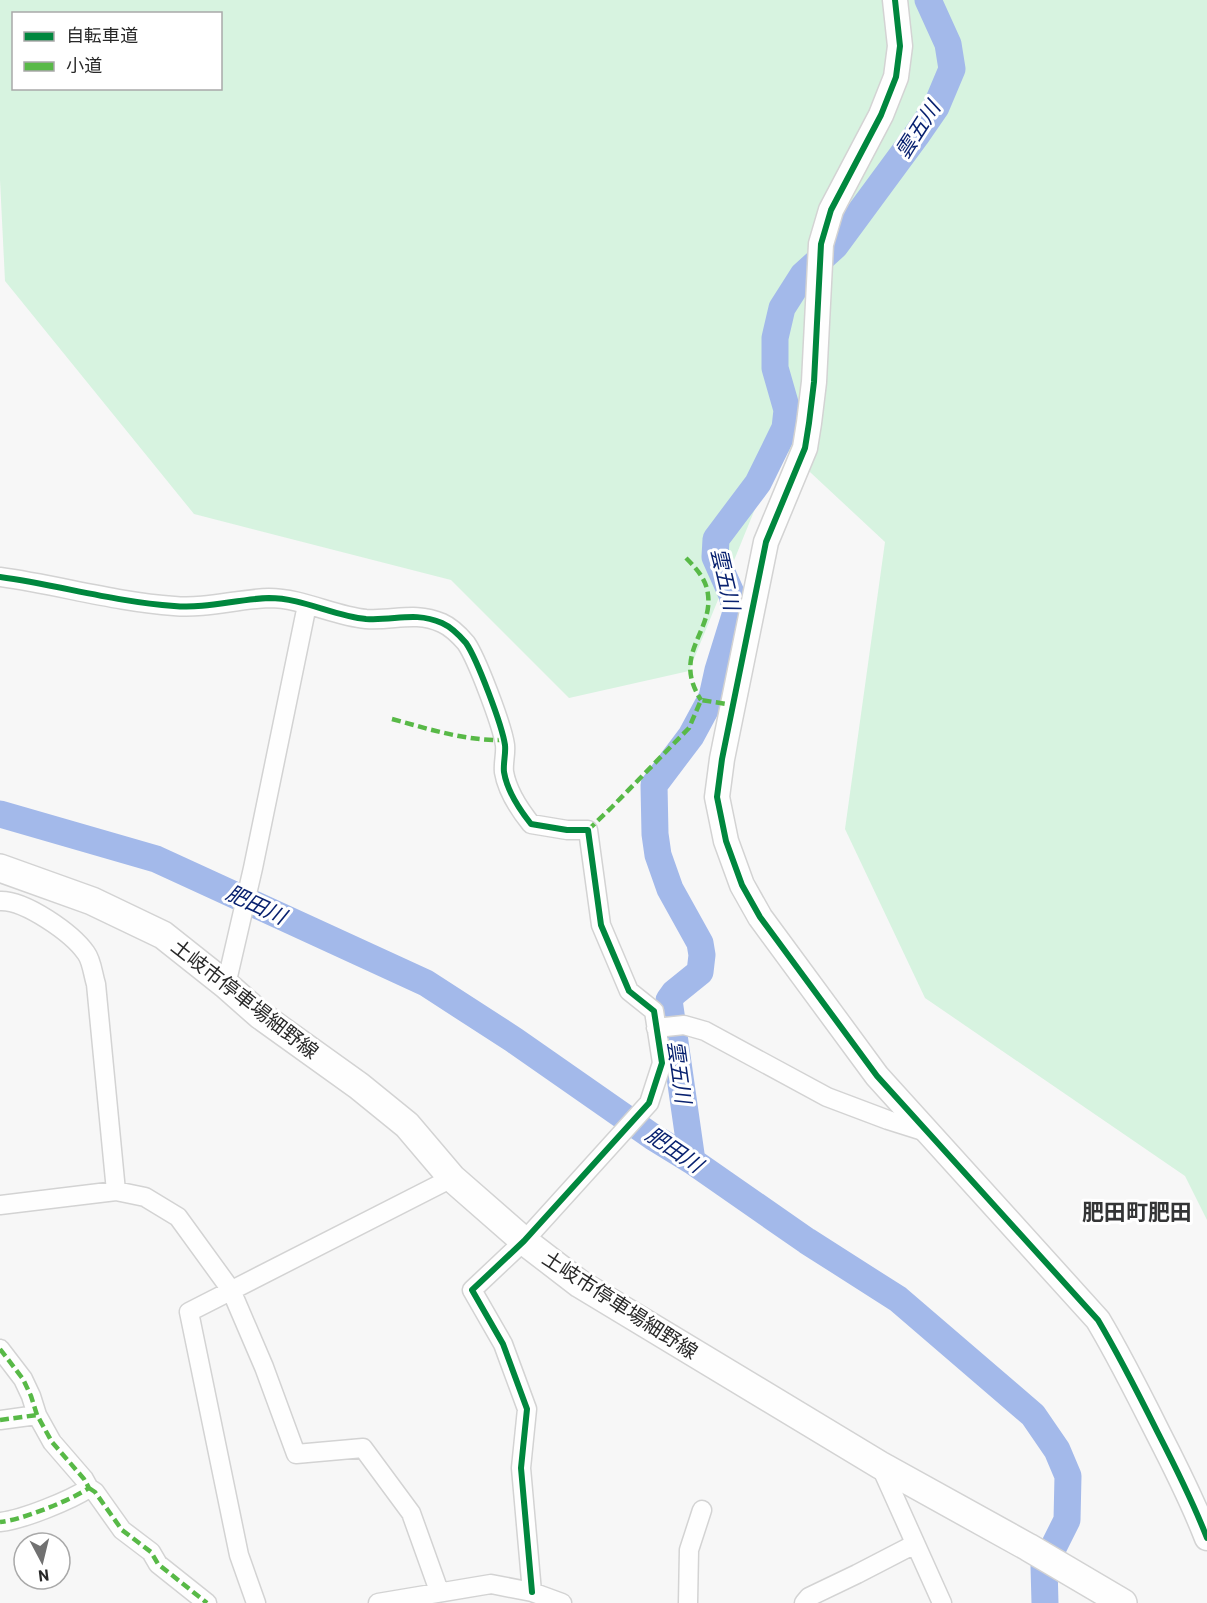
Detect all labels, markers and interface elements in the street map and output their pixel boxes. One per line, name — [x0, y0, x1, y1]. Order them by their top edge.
legend — [12, 12, 222, 90]
text: 自転車道 — [66, 24, 138, 46]
text: 小道 — [66, 54, 102, 76]
water label: 雲五川 — [889, 94, 945, 162]
water label: 雲五川 — [707, 545, 746, 614]
water label: 肥田川 — [223, 879, 292, 929]
street label: 土岐市停車場細野線 — [167, 933, 324, 1063]
water label: 雲五川 — [664, 1039, 698, 1107]
water label: 肥田川 — [642, 1121, 710, 1178]
district label: 肥田町肥田 — [1082, 1198, 1192, 1224]
street label: 土岐市停車場細野線 — [539, 1245, 703, 1363]
north arrow — [12, 1531, 72, 1591]
text: N — [37, 1566, 50, 1586]

